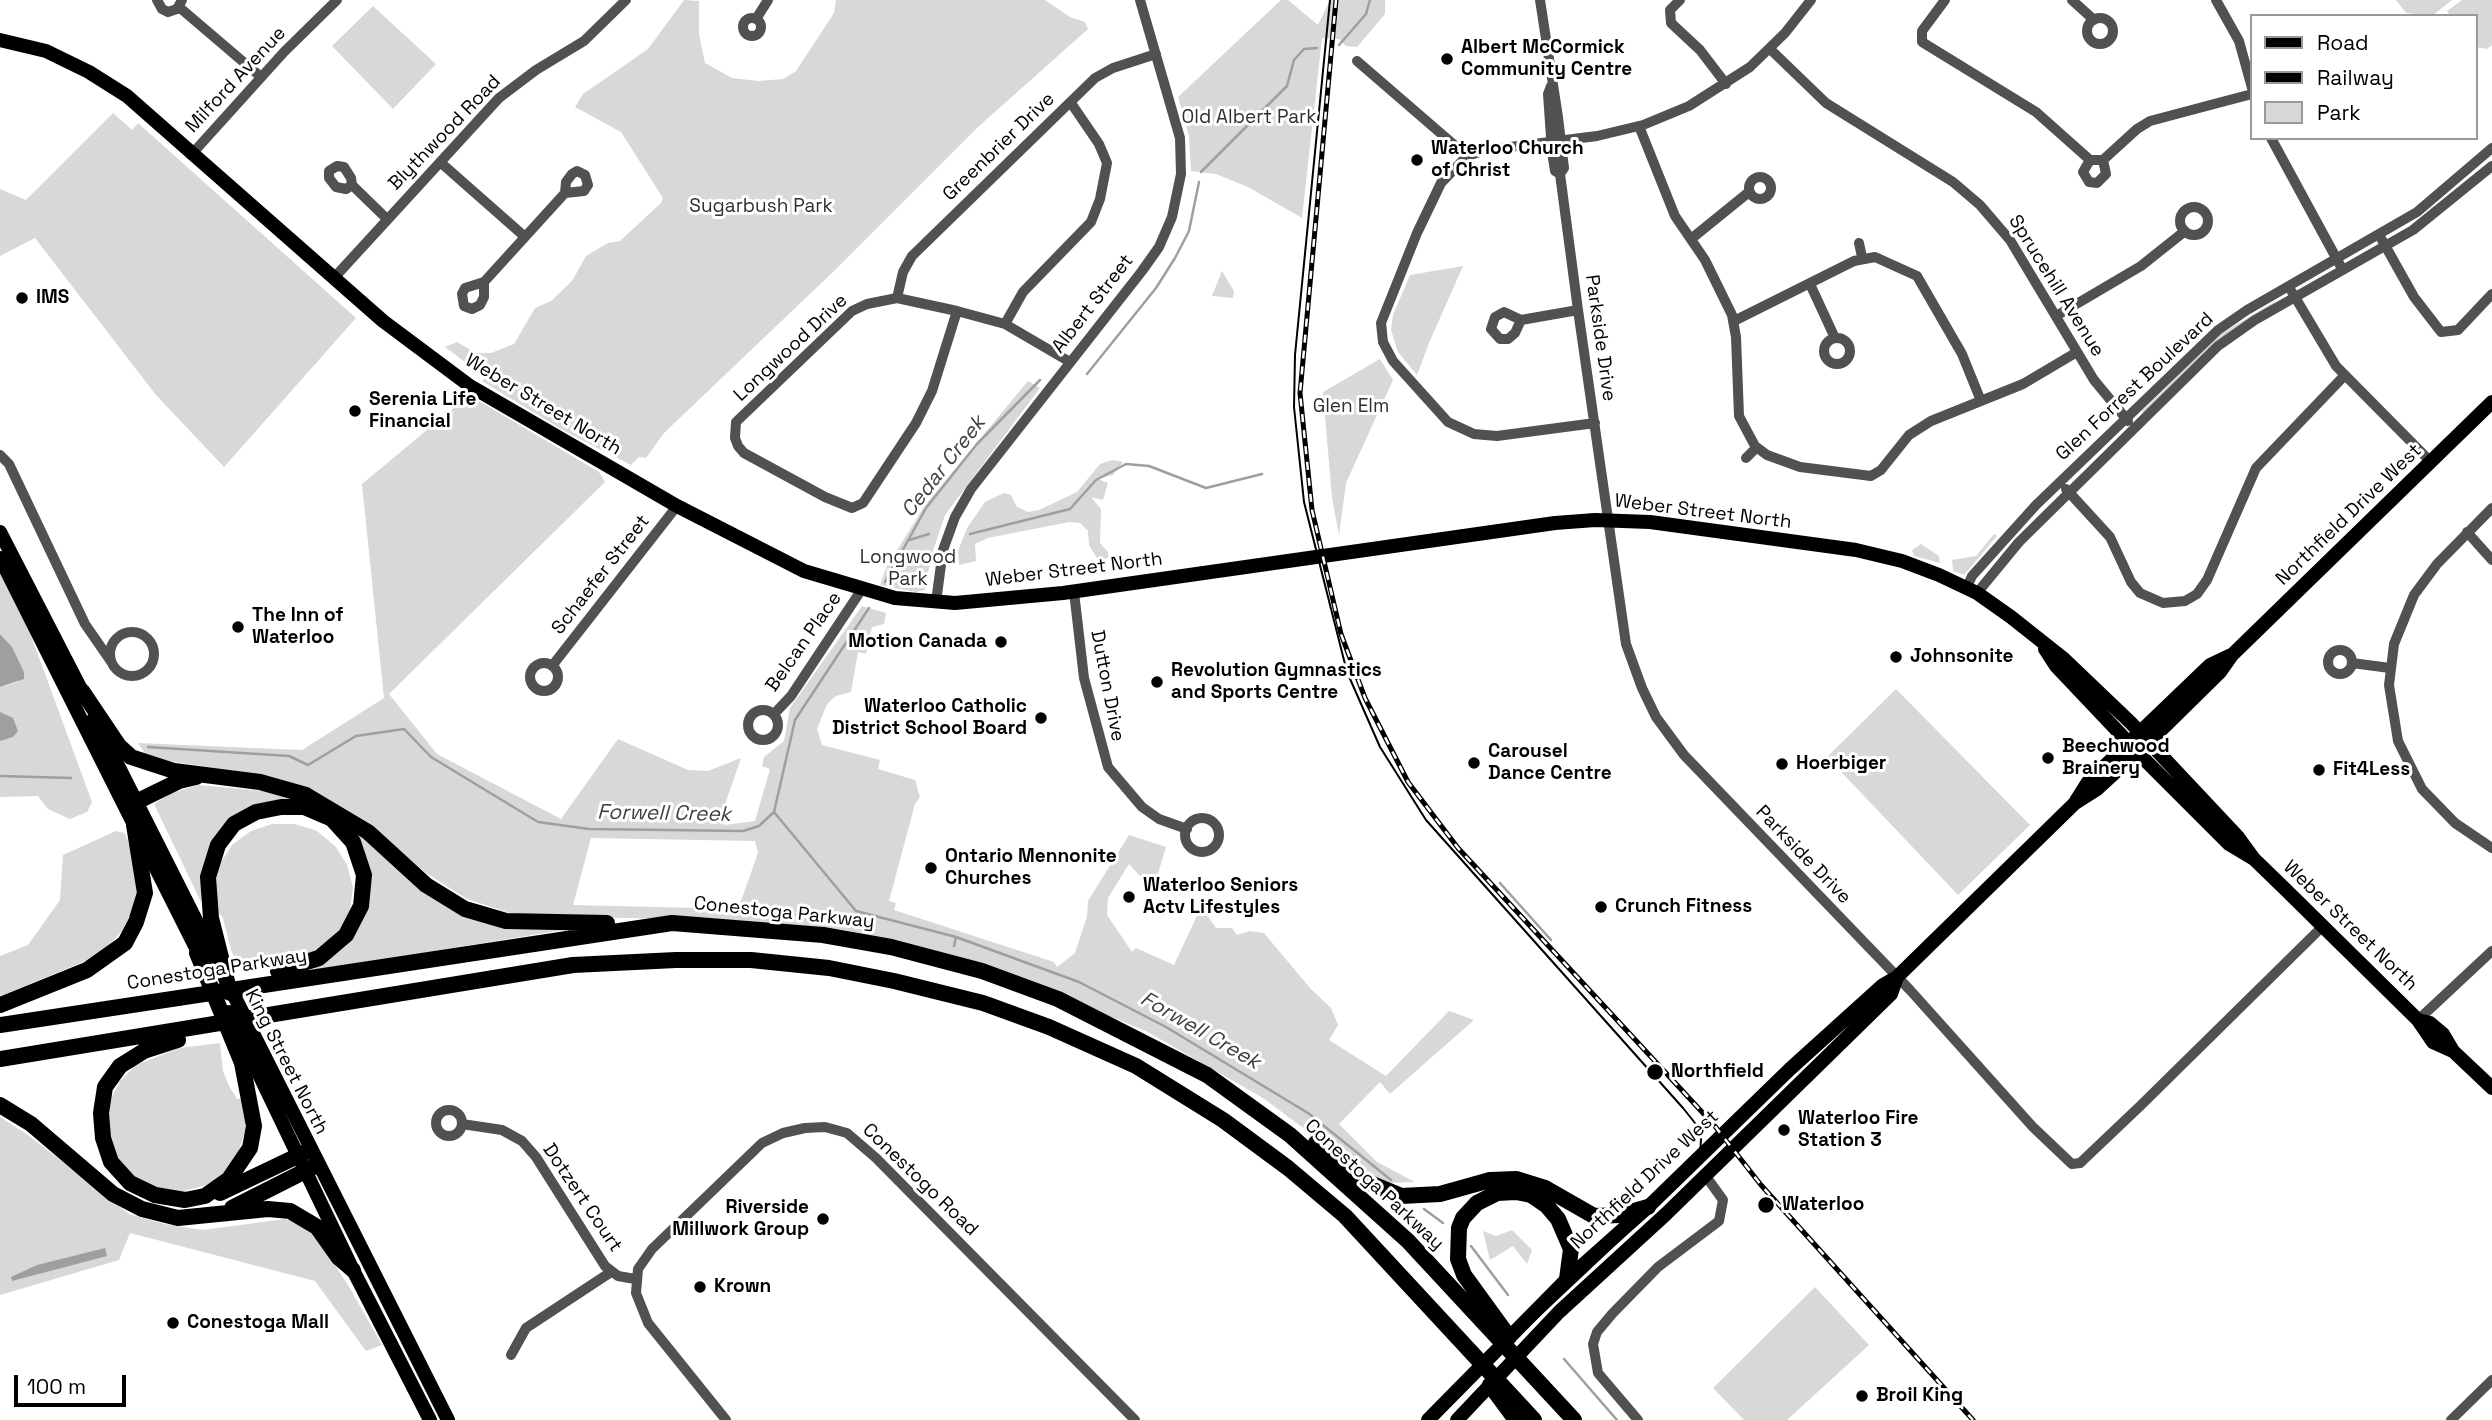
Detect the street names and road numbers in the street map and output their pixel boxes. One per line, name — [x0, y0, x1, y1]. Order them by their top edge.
street label: Milford Avenue — [181, 22, 291, 138]
street label: Blythwood Road — [384, 71, 506, 195]
street label: Greenbrier Drive — [938, 88, 1060, 206]
street label: Sprucehill Avenue — [2003, 211, 2109, 361]
street label: Albert Street — [1047, 250, 1139, 358]
street label: Parkside Drive — [1580, 273, 1620, 403]
street label: Longwood Drive — [729, 290, 853, 406]
street label: Glen Forrest Boulevard — [2052, 308, 2218, 466]
street label: Weber Street North — [461, 349, 625, 461]
street label: Northfield Drive West — [2271, 439, 2427, 591]
street label: Weber Street North — [1613, 490, 1793, 534]
street label: Schaefer Street — [547, 511, 655, 639]
street label: Weber Street North — [984, 548, 1164, 592]
street label: Belcan Place — [761, 588, 847, 696]
street label: Dutton Drive — [1085, 628, 1129, 744]
street label: Parkside Drive — [1750, 801, 1856, 909]
street label: Weber Street North — [2278, 856, 2422, 996]
street label: Conestoga Parkway — [692, 892, 876, 934]
street label: Conestoga Parkway — [126, 945, 308, 995]
street label: King Street North — [240, 986, 332, 1138]
street label: Northfield Drive West — [1566, 1106, 1724, 1254]
street label: Conestoga Parkway — [1300, 1115, 1448, 1255]
street label: Conestogo Road — [857, 1119, 983, 1241]
street label: Dotzert Court — [537, 1140, 627, 1256]

